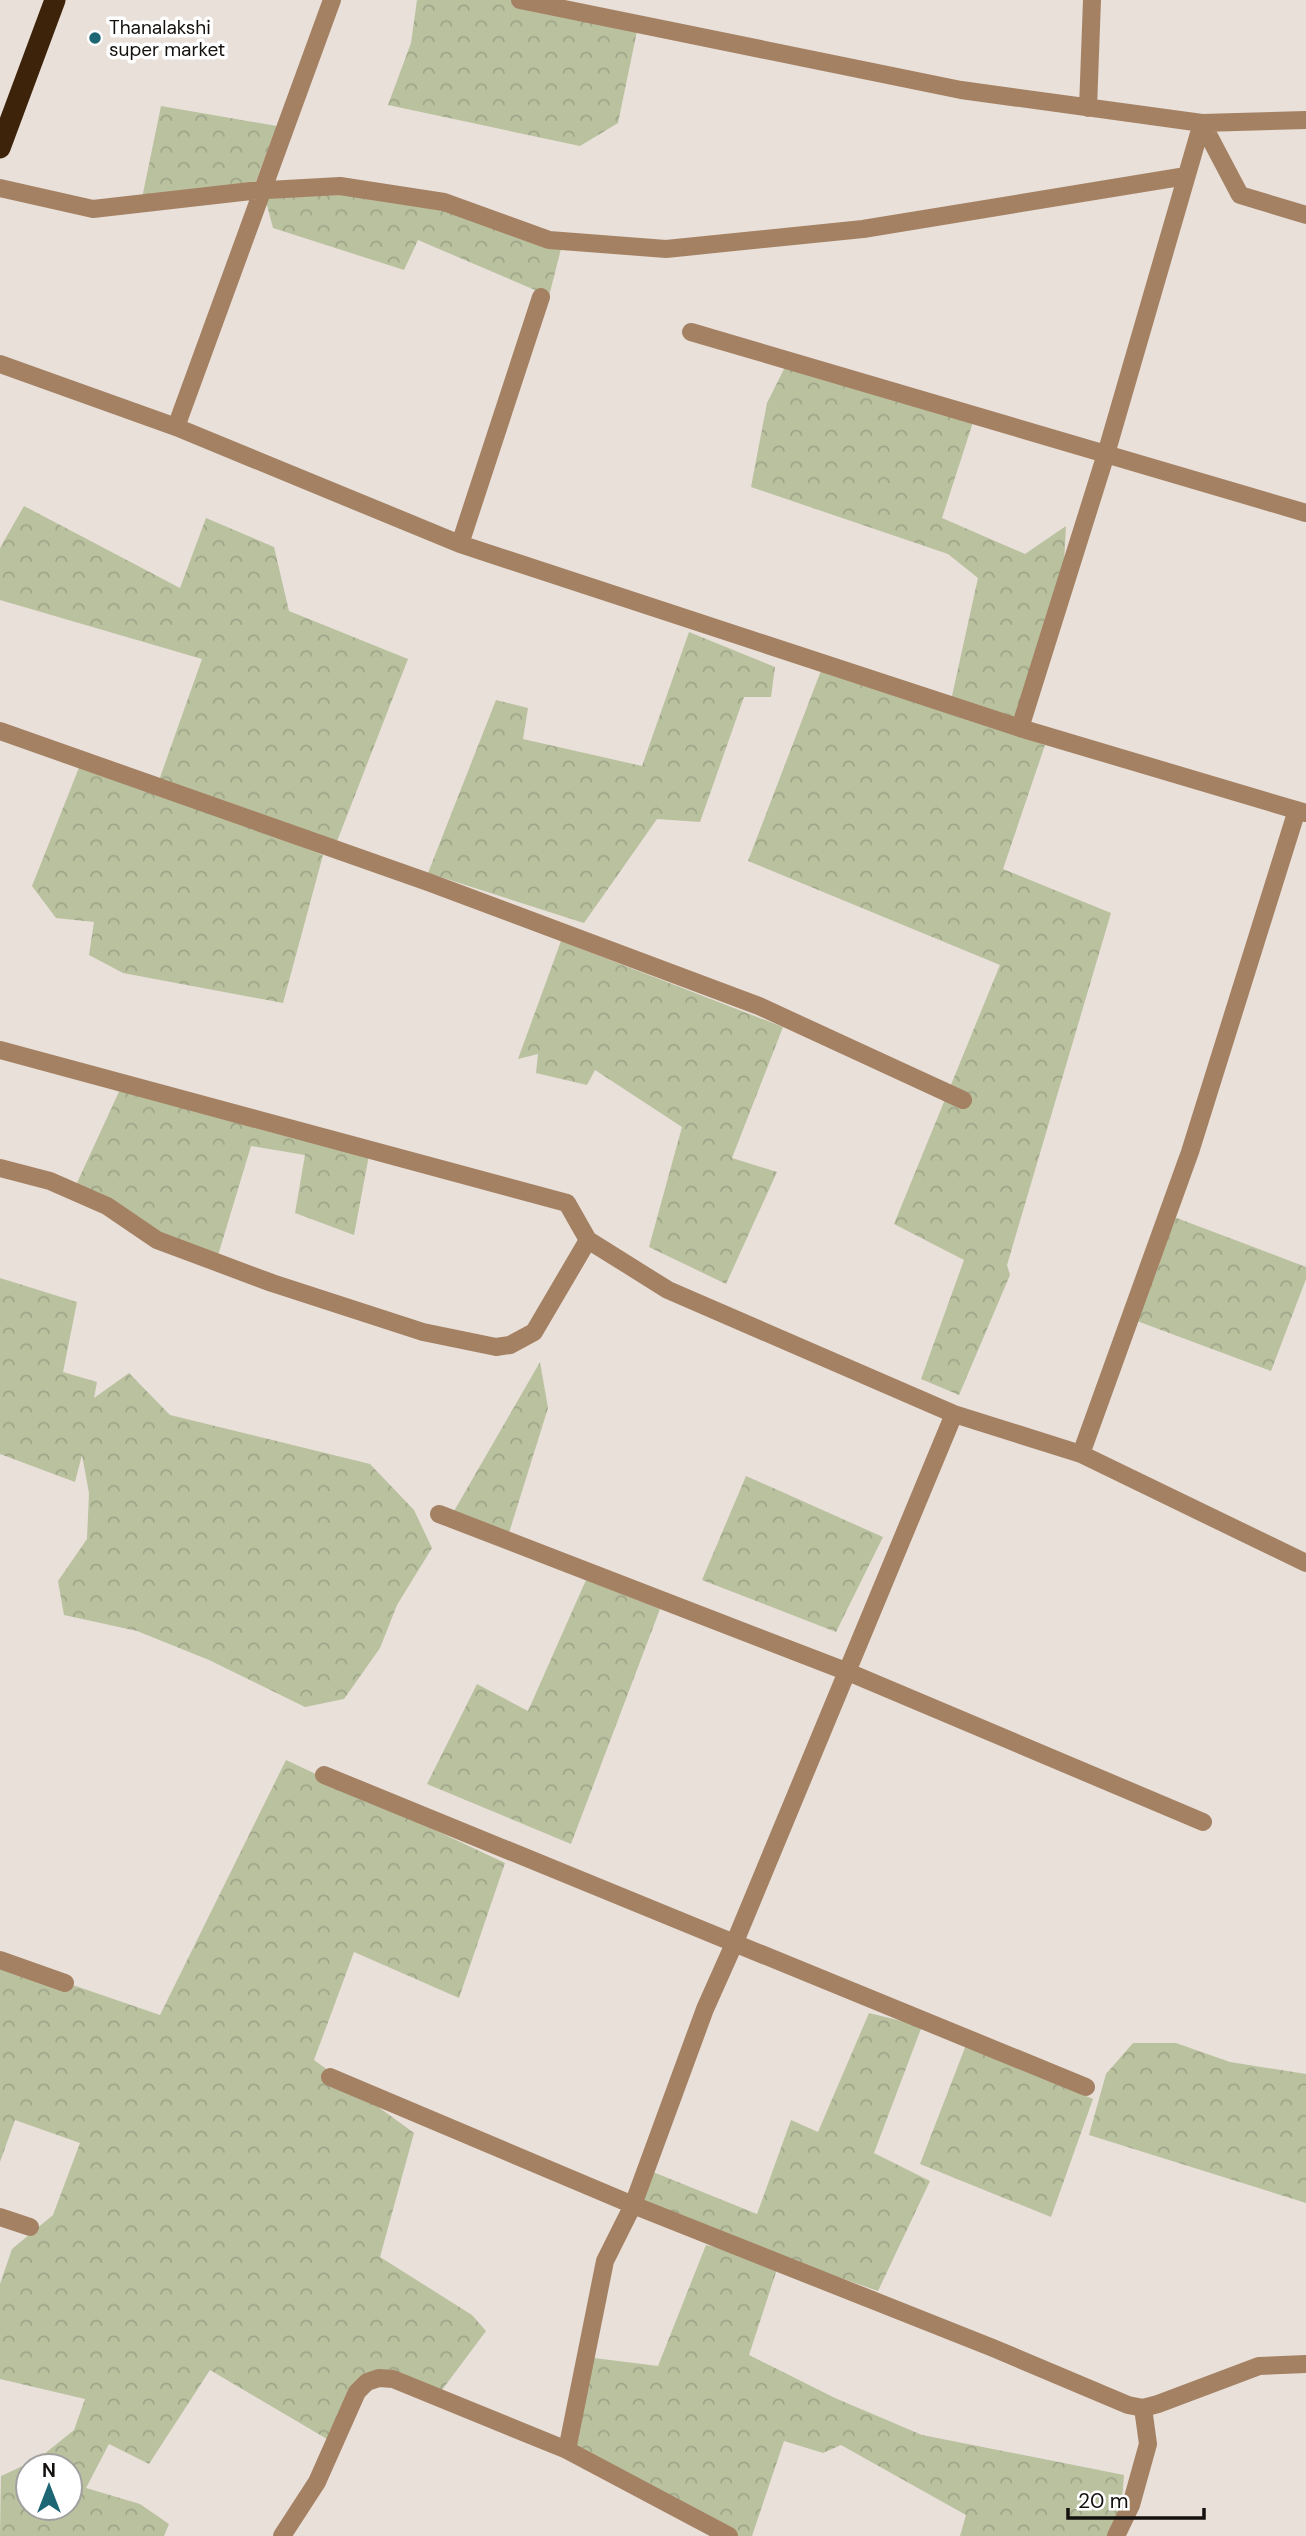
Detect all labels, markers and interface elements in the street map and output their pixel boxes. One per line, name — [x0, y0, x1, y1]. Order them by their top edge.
place label: Thanalakshi super market — [109, 15, 225, 62]
marker: Thanalakshi super market — [87, 30, 103, 46]
north arrow — [14, 2452, 84, 2522]
text: N — [42, 2458, 56, 2483]
scale bar — [1068, 2476, 1204, 2520]
text: 20 m — [1078, 2487, 1129, 2515]

